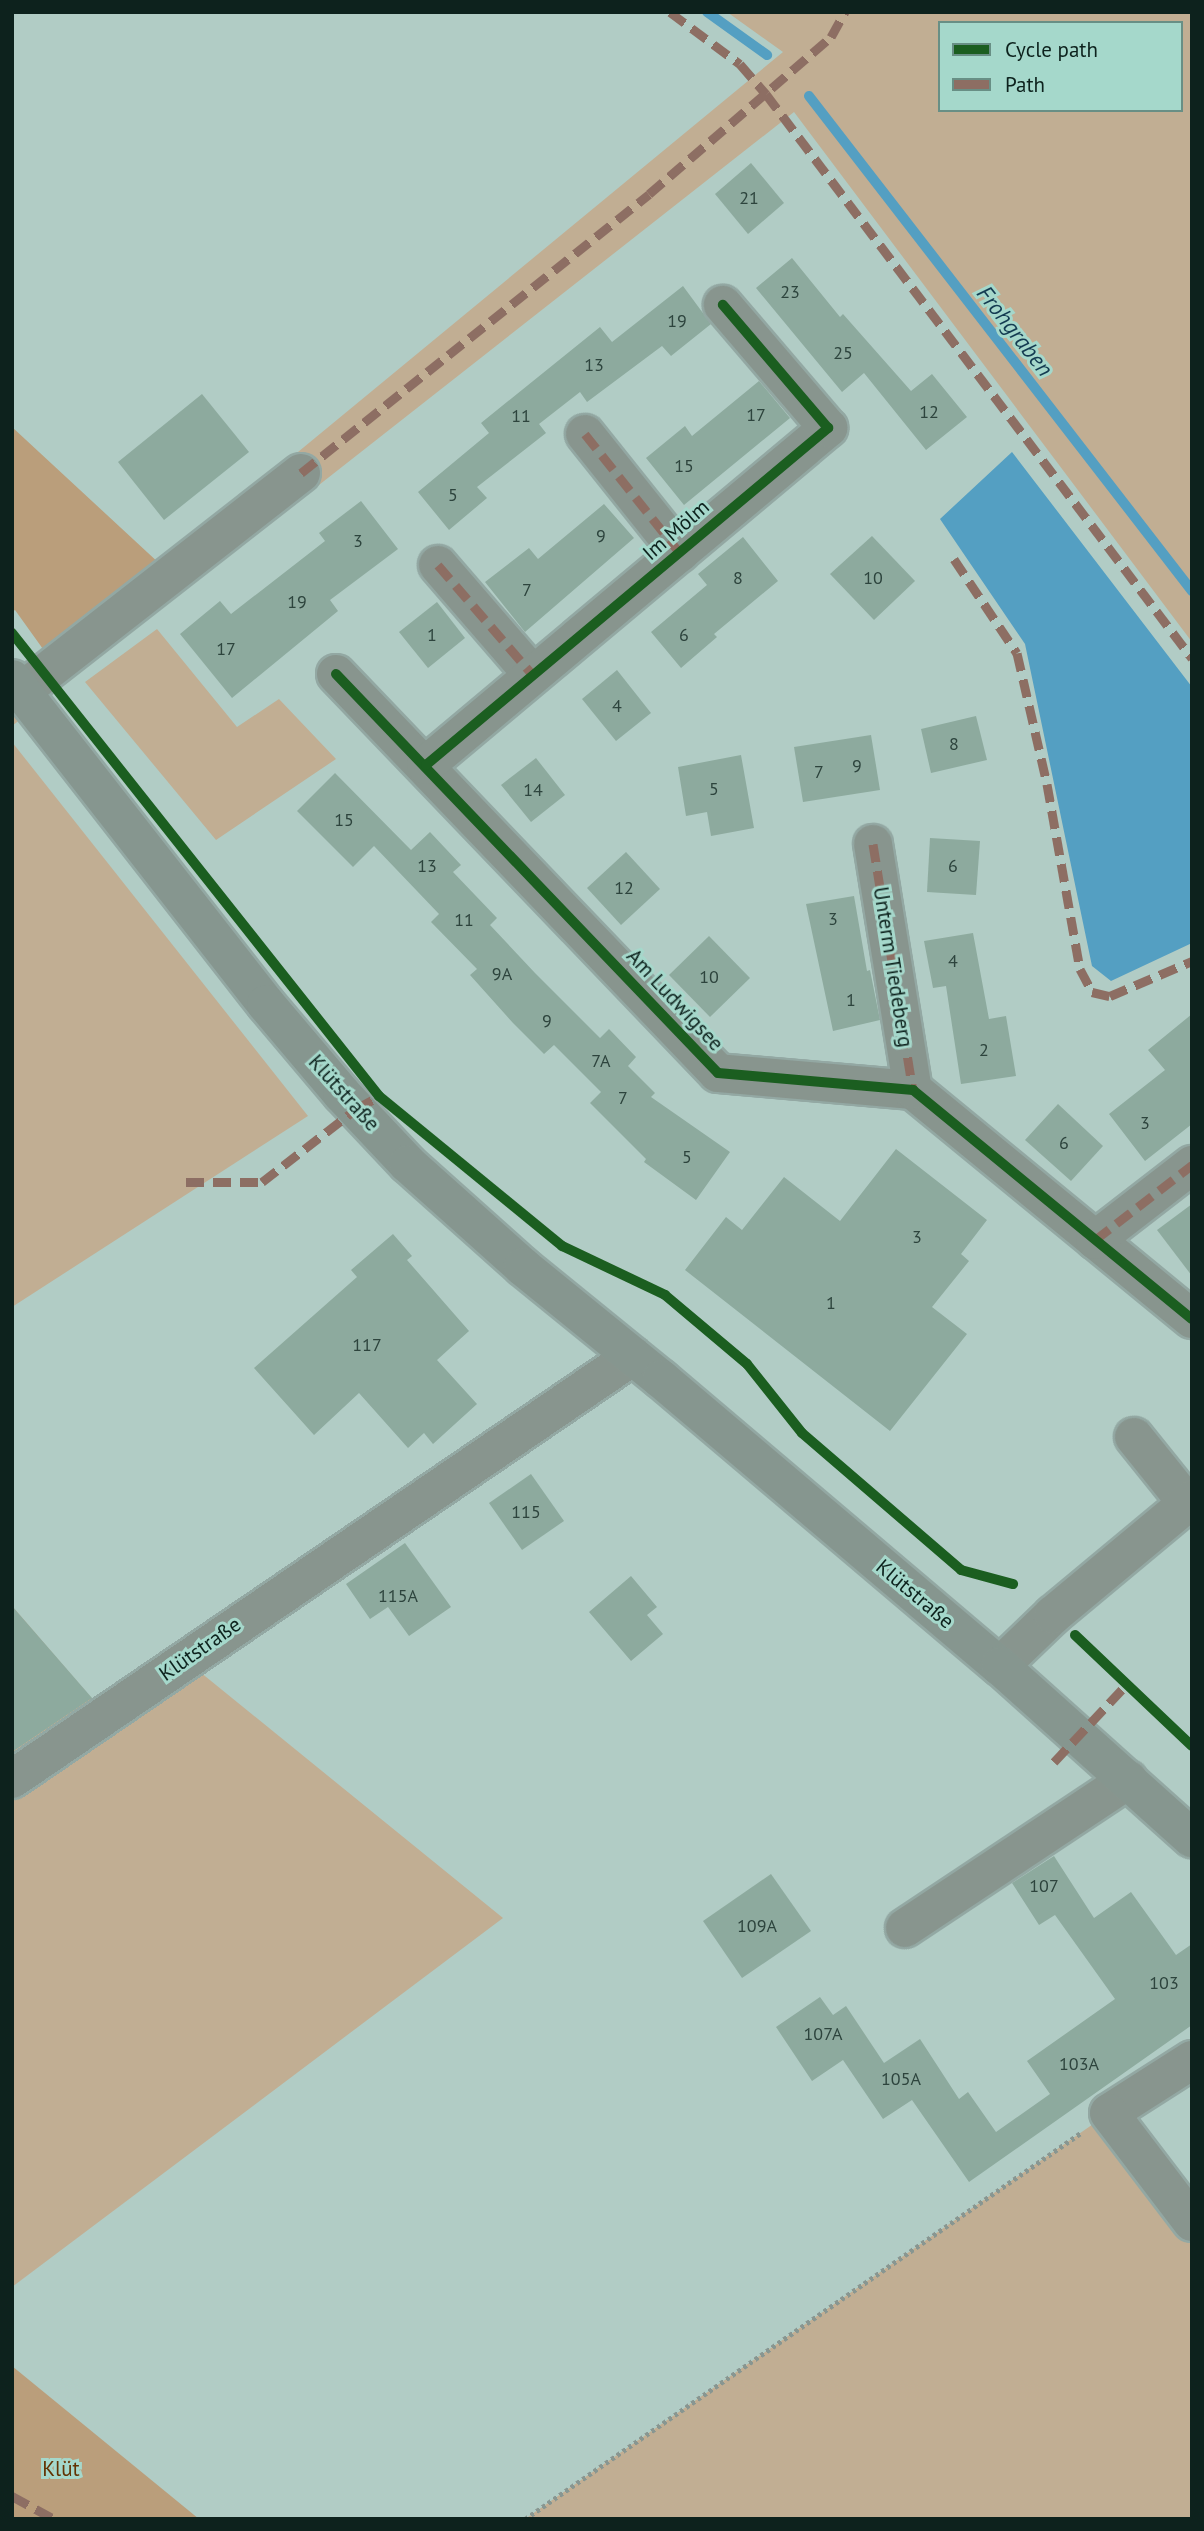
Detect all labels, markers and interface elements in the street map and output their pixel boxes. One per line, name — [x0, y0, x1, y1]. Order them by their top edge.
legend — [938, 21, 1183, 112]
text: Cycle path — [1005, 36, 1098, 63]
text: Path — [1005, 71, 1045, 98]
house number: 21 — [739, 187, 759, 209]
water label: Frohgraben — [971, 280, 1059, 382]
house number: 23 — [780, 281, 800, 303]
house number: 19 — [667, 310, 687, 332]
house number: 25 — [833, 342, 853, 364]
house number: 13 — [584, 354, 604, 376]
house number: 12 — [919, 401, 939, 423]
house number: 17 — [746, 404, 766, 426]
house number: 11 — [511, 405, 531, 427]
house number: 15 — [674, 455, 694, 477]
house number: 5 — [448, 484, 458, 506]
street label: Im Mölm — [638, 494, 714, 566]
house number: 9 — [596, 525, 606, 547]
house number: 3 — [353, 530, 363, 552]
house number: 8 — [733, 567, 743, 589]
house number: 10 — [863, 567, 883, 589]
house number: 7 — [522, 579, 532, 601]
house number: 19 — [287, 591, 307, 613]
house number: 1 — [427, 624, 437, 646]
house number: 6 — [679, 624, 689, 646]
house number: 17 — [216, 638, 236, 660]
house number: 4 — [612, 695, 622, 717]
house number: 8 — [949, 733, 959, 755]
house number: 9 — [852, 755, 862, 777]
house number: 7 — [814, 761, 824, 783]
house number: 5 — [709, 778, 719, 800]
house number: 14 — [523, 779, 543, 801]
house number: 15 — [334, 809, 354, 831]
house number: 13 — [417, 855, 437, 877]
house number: 6 — [948, 855, 958, 877]
house number: 12 — [614, 877, 634, 899]
street label: Unterm Tiedeberg — [868, 885, 918, 1049]
house number: 3 — [828, 908, 838, 930]
house number: 11 — [454, 909, 474, 931]
street label: Am Ludwigsee — [621, 944, 729, 1056]
house number: 4 — [948, 950, 958, 972]
house number: 9A — [492, 963, 512, 985]
house number: 10 — [699, 966, 719, 988]
house number: 1 — [846, 989, 856, 1011]
house number: 9 — [542, 1010, 552, 1032]
house number: 2 — [979, 1039, 989, 1061]
street label: Klütstraße — [303, 1050, 385, 1136]
house number: 7A — [591, 1050, 611, 1072]
house number: 7 — [618, 1087, 628, 1109]
house number: 3 — [1140, 1112, 1150, 1134]
house number: 6 — [1059, 1132, 1069, 1154]
house number: 5 — [682, 1146, 692, 1168]
house number: 3 — [912, 1226, 922, 1248]
house number: 1 — [826, 1292, 836, 1314]
house number: 117 — [352, 1334, 382, 1356]
house number: 115 — [511, 1501, 541, 1523]
street label: Klütstraße — [871, 1554, 959, 1634]
house number: 115A — [378, 1585, 418, 1607]
street label: Klütstraße — [154, 1612, 246, 1686]
house number: 107 — [1029, 1875, 1059, 1897]
house number: 109A — [737, 1915, 777, 1937]
house number: 103 — [1149, 1972, 1179, 1994]
house number: 107A — [804, 2023, 842, 2045]
house number: 103A — [1059, 2053, 1099, 2075]
house number: 105A — [881, 2068, 921, 2090]
park label: Klüt — [42, 2456, 80, 2482]

